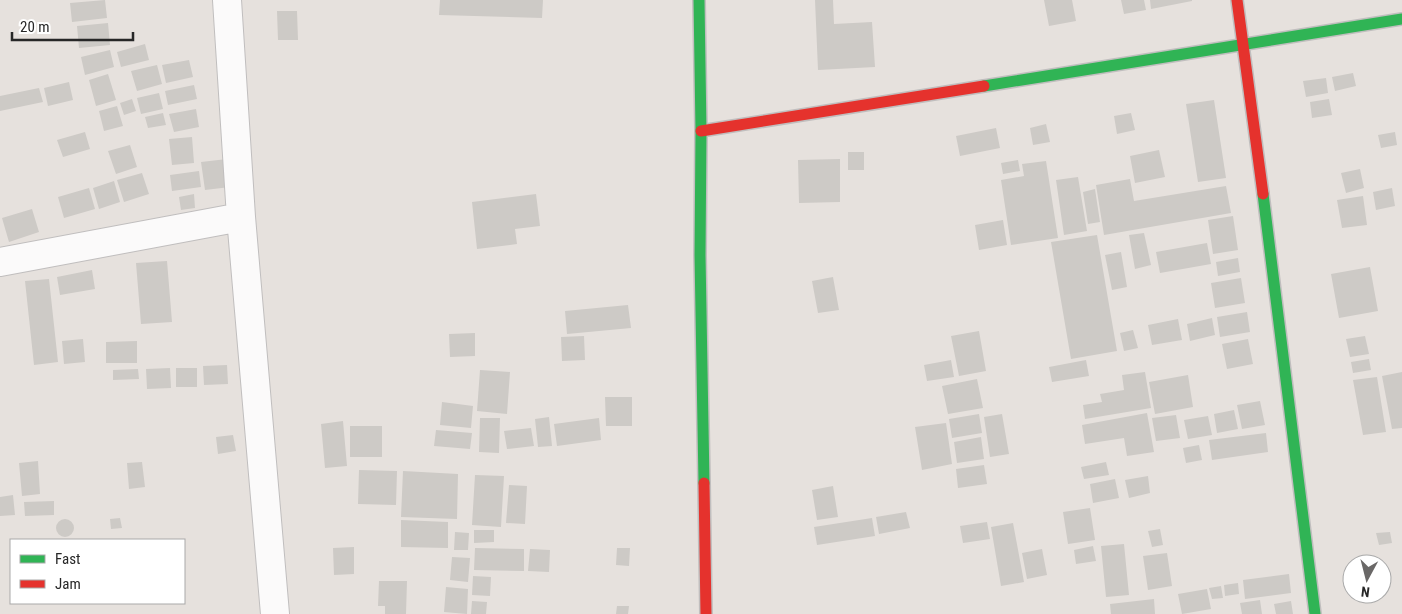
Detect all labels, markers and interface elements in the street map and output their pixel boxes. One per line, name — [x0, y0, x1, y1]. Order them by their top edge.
scale bar — [12, 10, 134, 42]
text: 20 m — [20, 18, 50, 36]
legend — [10, 539, 185, 604]
text: Fast — [55, 550, 80, 568]
north arrow — [1342, 554, 1392, 604]
text: Jam — [55, 575, 81, 593]
text: N — [1360, 583, 1371, 600]

